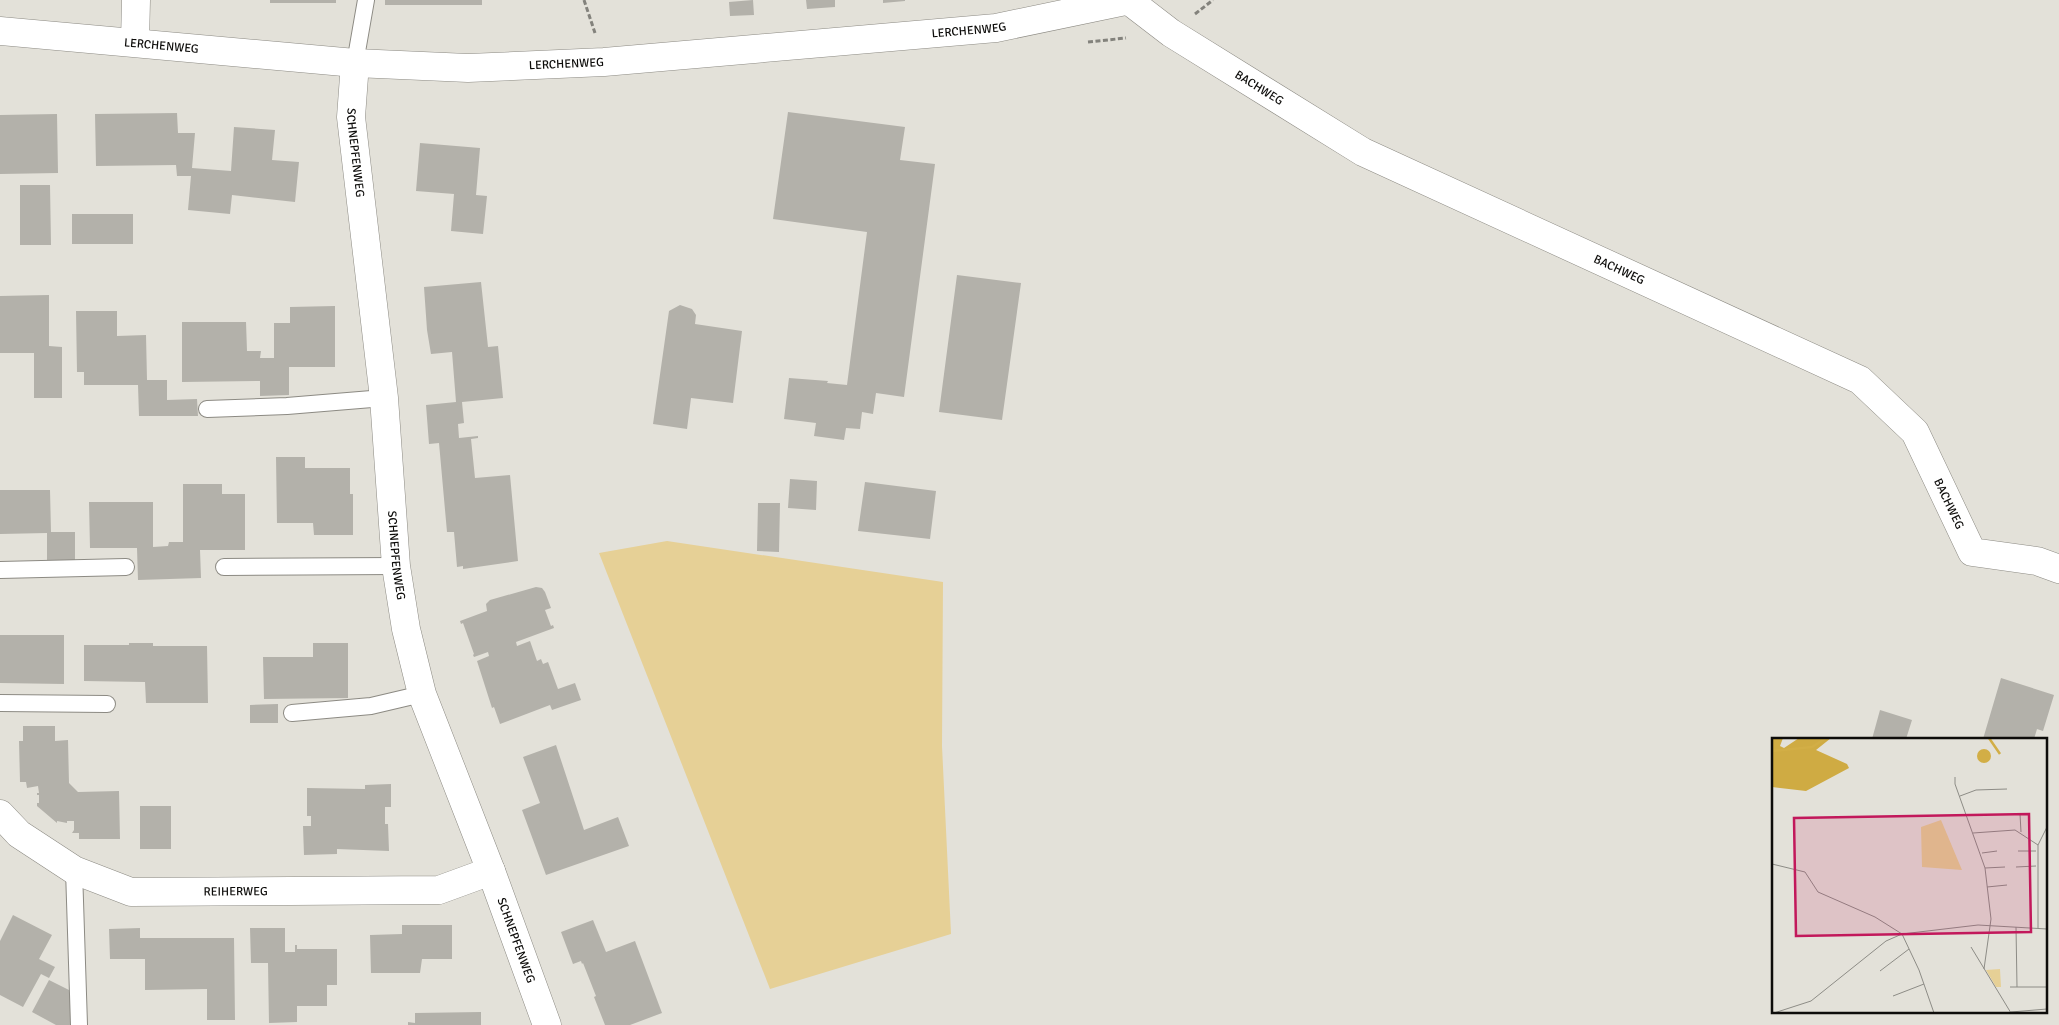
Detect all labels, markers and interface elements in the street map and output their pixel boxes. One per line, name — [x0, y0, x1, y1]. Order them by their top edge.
street label: LERCHENWEG — [931, 19, 1008, 42]
street label: LERCHENWEG — [123, 35, 199, 57]
street label: LERCHENWEG — [529, 55, 604, 73]
street label: BACHWEG — [1232, 67, 1286, 109]
street label: SCHNEPFENWEG — [343, 107, 367, 198]
street label: BACHWEG — [1591, 252, 1647, 288]
street label: BACHWEG — [1930, 476, 1967, 532]
street label: SCHNEPFENWEG — [384, 510, 408, 601]
inset map — [1772, 738, 2046, 1012]
street label: REIHERWEG — [203, 884, 268, 900]
street label: SCHNEPFENWEG — [493, 896, 538, 985]

